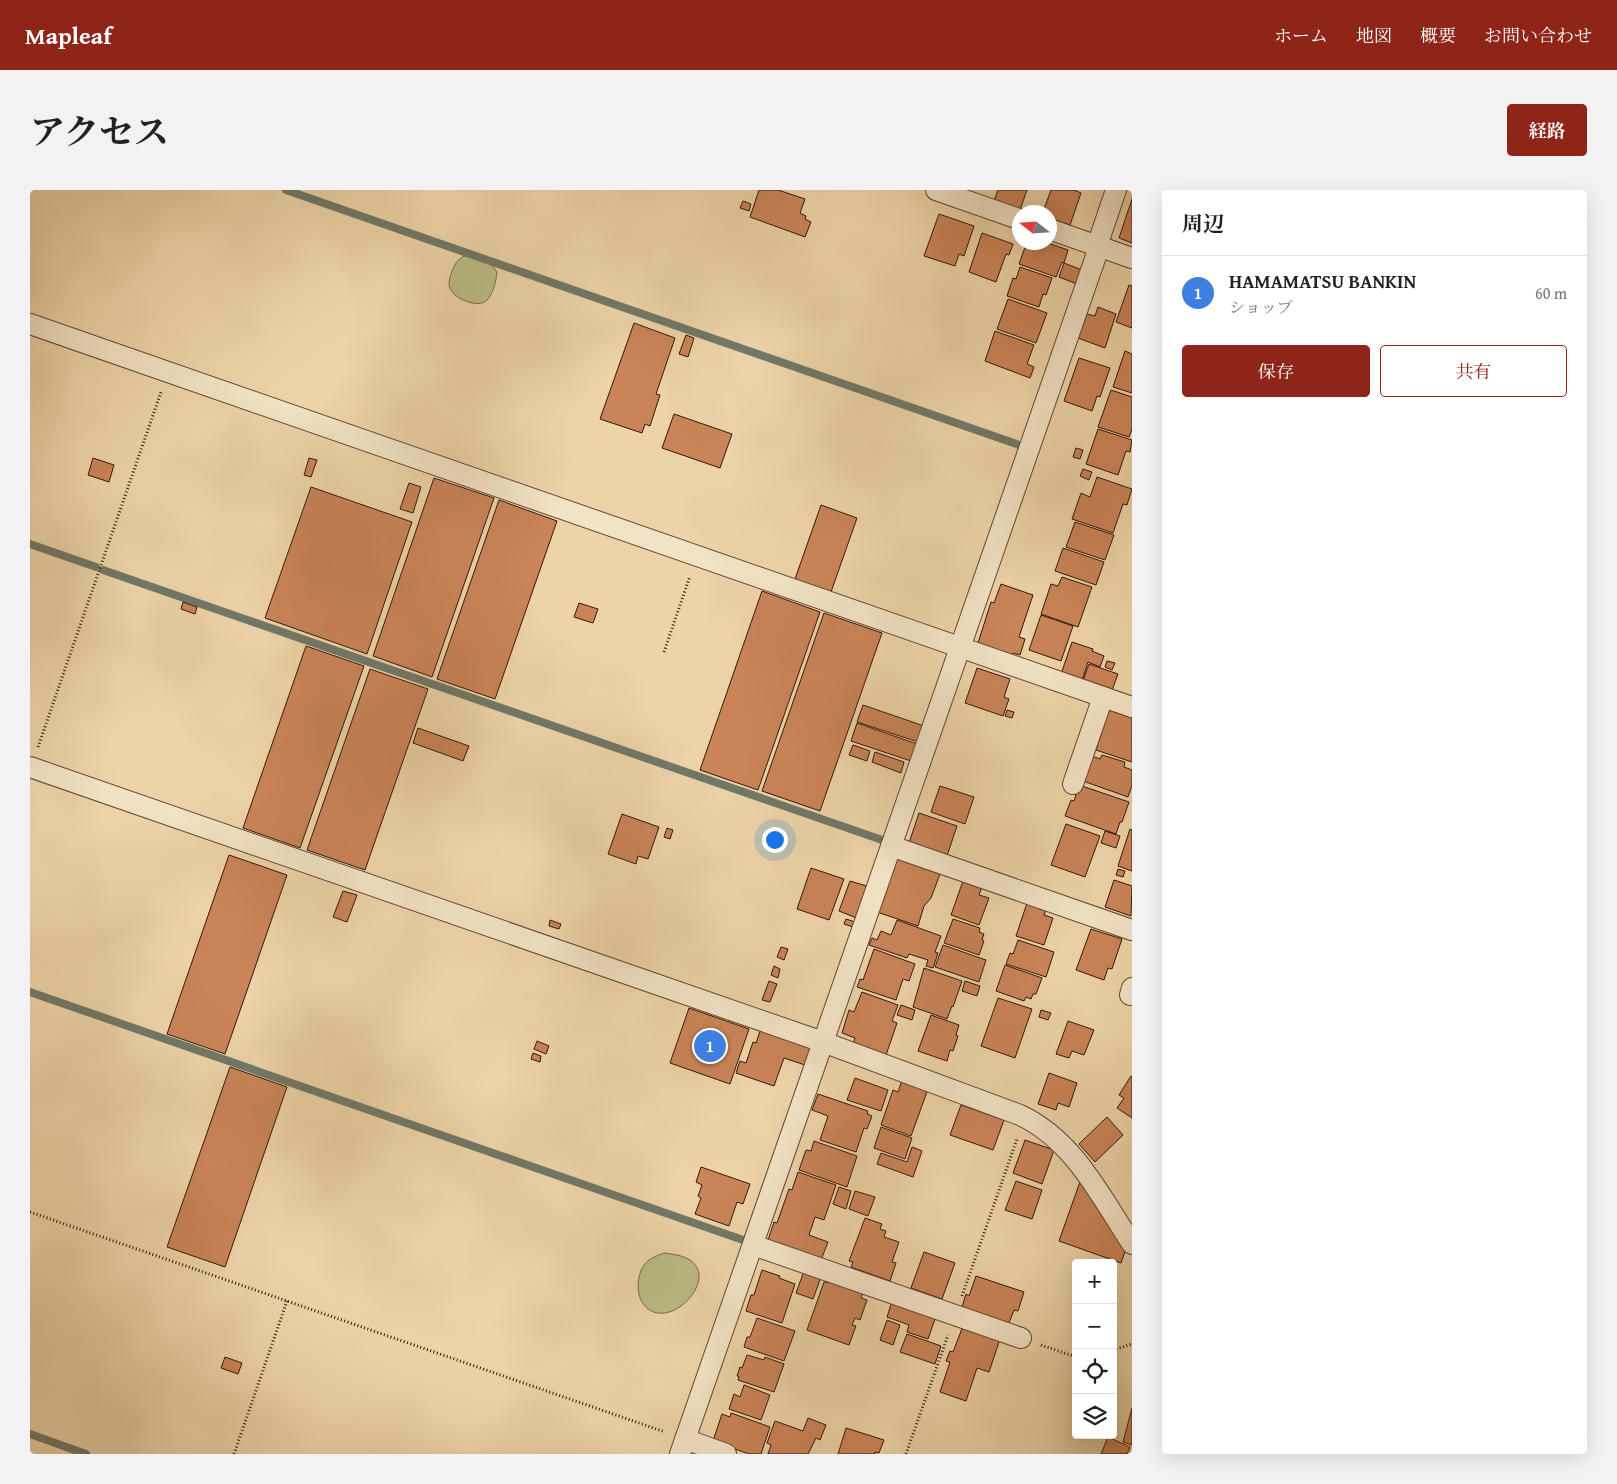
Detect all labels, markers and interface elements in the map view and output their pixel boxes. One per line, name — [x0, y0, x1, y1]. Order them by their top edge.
text: Mapleaf — [25, 18, 112, 53]
text: ホーム — [1274, 22, 1328, 49]
text: 地図 — [1356, 22, 1392, 49]
text: 概要 — [1420, 22, 1456, 49]
text: お問い合わせ — [1484, 22, 1592, 49]
button: 経路 — [1507, 104, 1587, 156]
text: アクセス — [30, 106, 169, 157]
north arrow — [1012, 205, 1057, 250]
text: 周辺 — [1182, 208, 1224, 239]
text: HAMAMATSU BANKIN — [1229, 267, 1416, 295]
text: 1 — [1194, 281, 1202, 305]
text: 60 m — [1535, 281, 1567, 305]
text: ショップ — [1229, 295, 1293, 319]
button: 保存 — [1182, 345, 1370, 397]
button: 共有 — [1380, 345, 1567, 397]
your location — [762, 827, 788, 853]
pin: 1 — [694, 1027, 726, 1065]
map controls — [1072, 1259, 1117, 1439]
button: + — [1072, 1259, 1117, 1304]
button: − — [1072, 1304, 1117, 1349]
button: locate — [1072, 1349, 1117, 1394]
button: layers — [1072, 1394, 1117, 1439]

